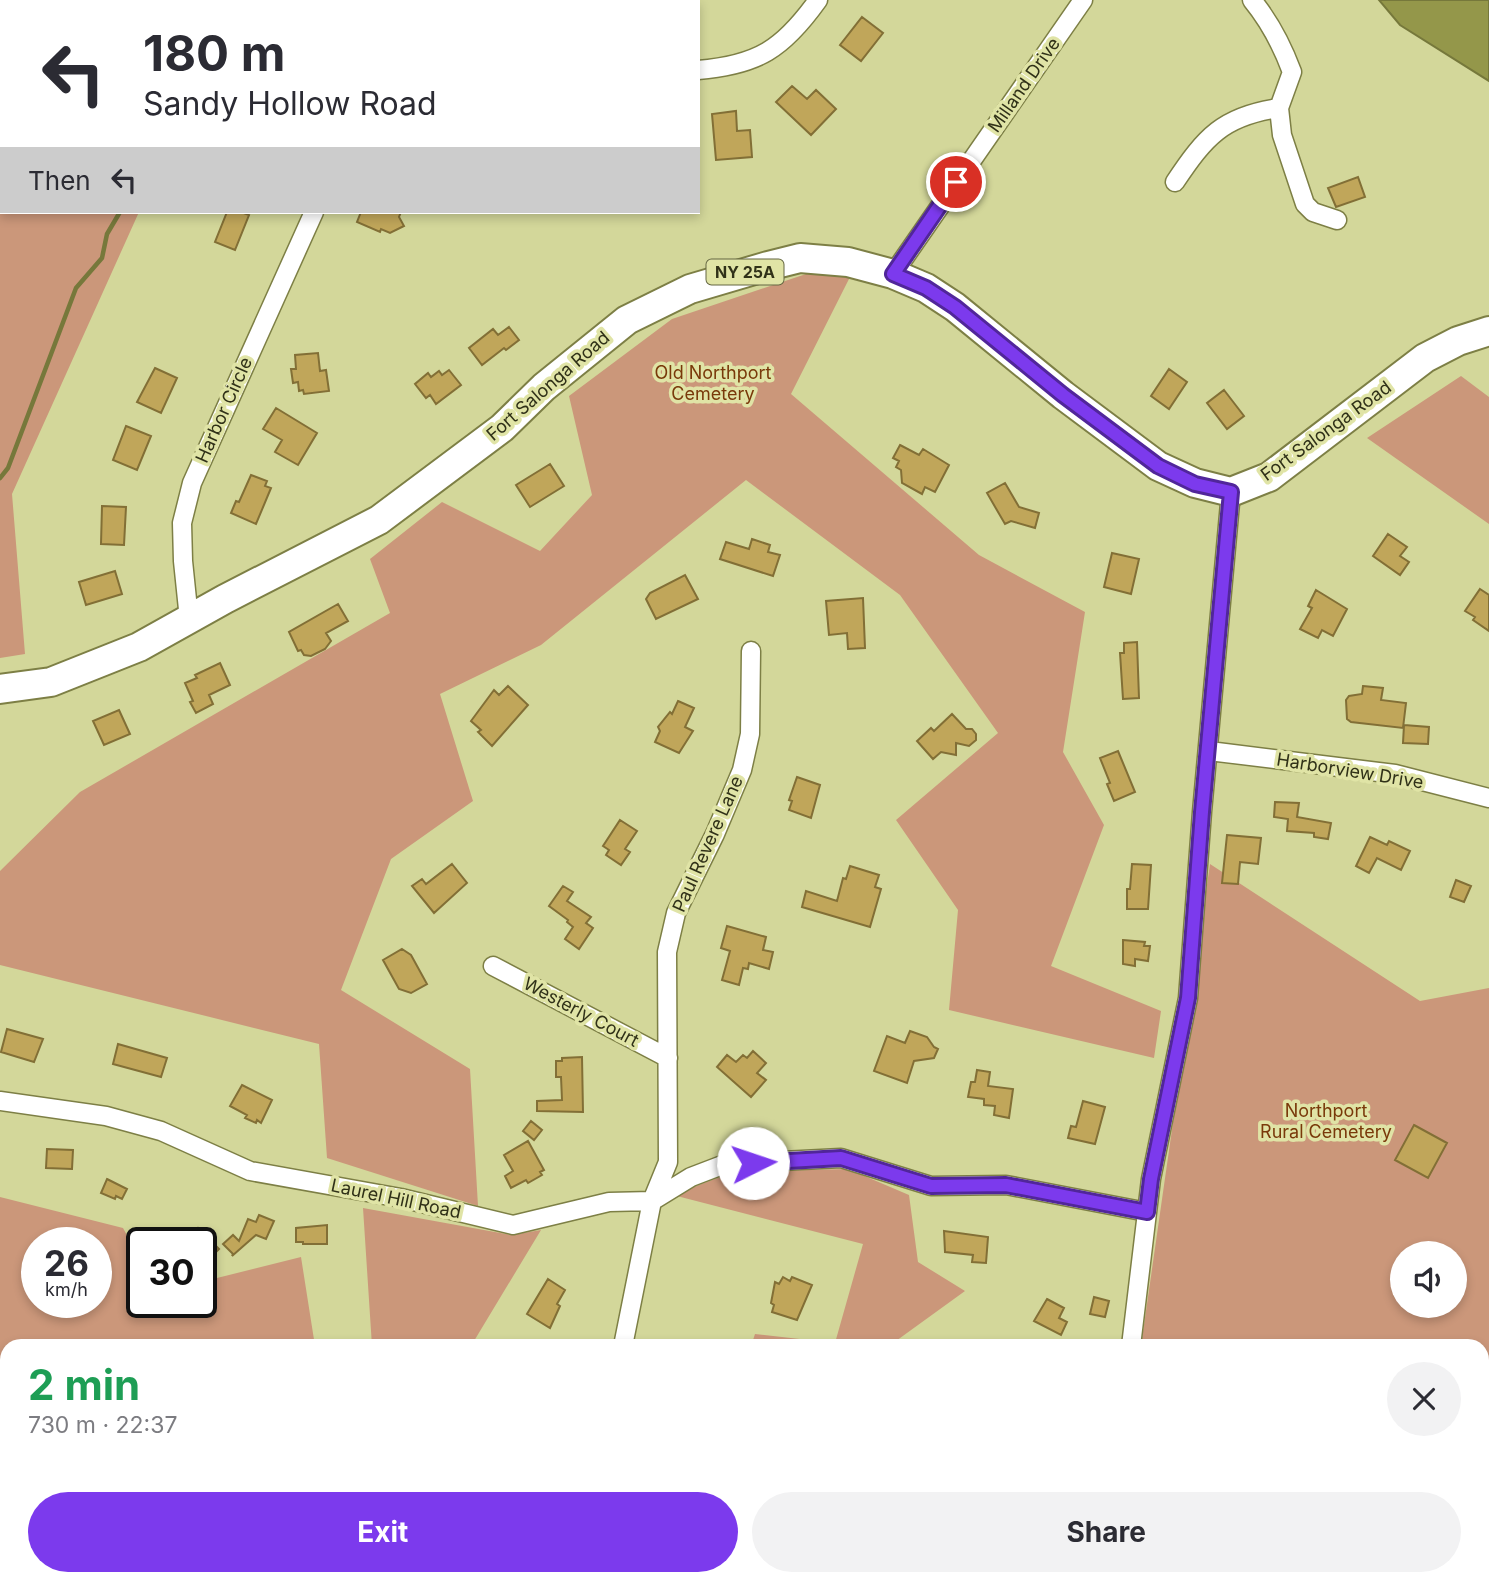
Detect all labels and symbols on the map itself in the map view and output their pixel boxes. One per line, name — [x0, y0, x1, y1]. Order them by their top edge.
street label: Milland Drive — [983, 33, 1064, 136]
pin — [926, 152, 986, 212]
road number: NY 25A — [706, 260, 784, 284]
street label: Fort Salonga Road — [482, 327, 613, 445]
street label: Harbor Circle — [191, 354, 256, 466]
park label: Old Northport Cemetery — [655, 362, 772, 404]
street label: Fort Salonga Road — [1257, 376, 1395, 485]
street label: Harborview Drive — [1275, 749, 1425, 792]
street label: Paul Revere Lane — [668, 772, 747, 915]
street label: Westerly Court — [520, 972, 642, 1051]
park label: Northport Rural Cemetery — [1260, 1100, 1392, 1142]
position arrow — [716, 1126, 790, 1200]
street label: Laurel Hill Road — [329, 1174, 463, 1223]
speed limit sign: 30 — [126, 1227, 217, 1318]

